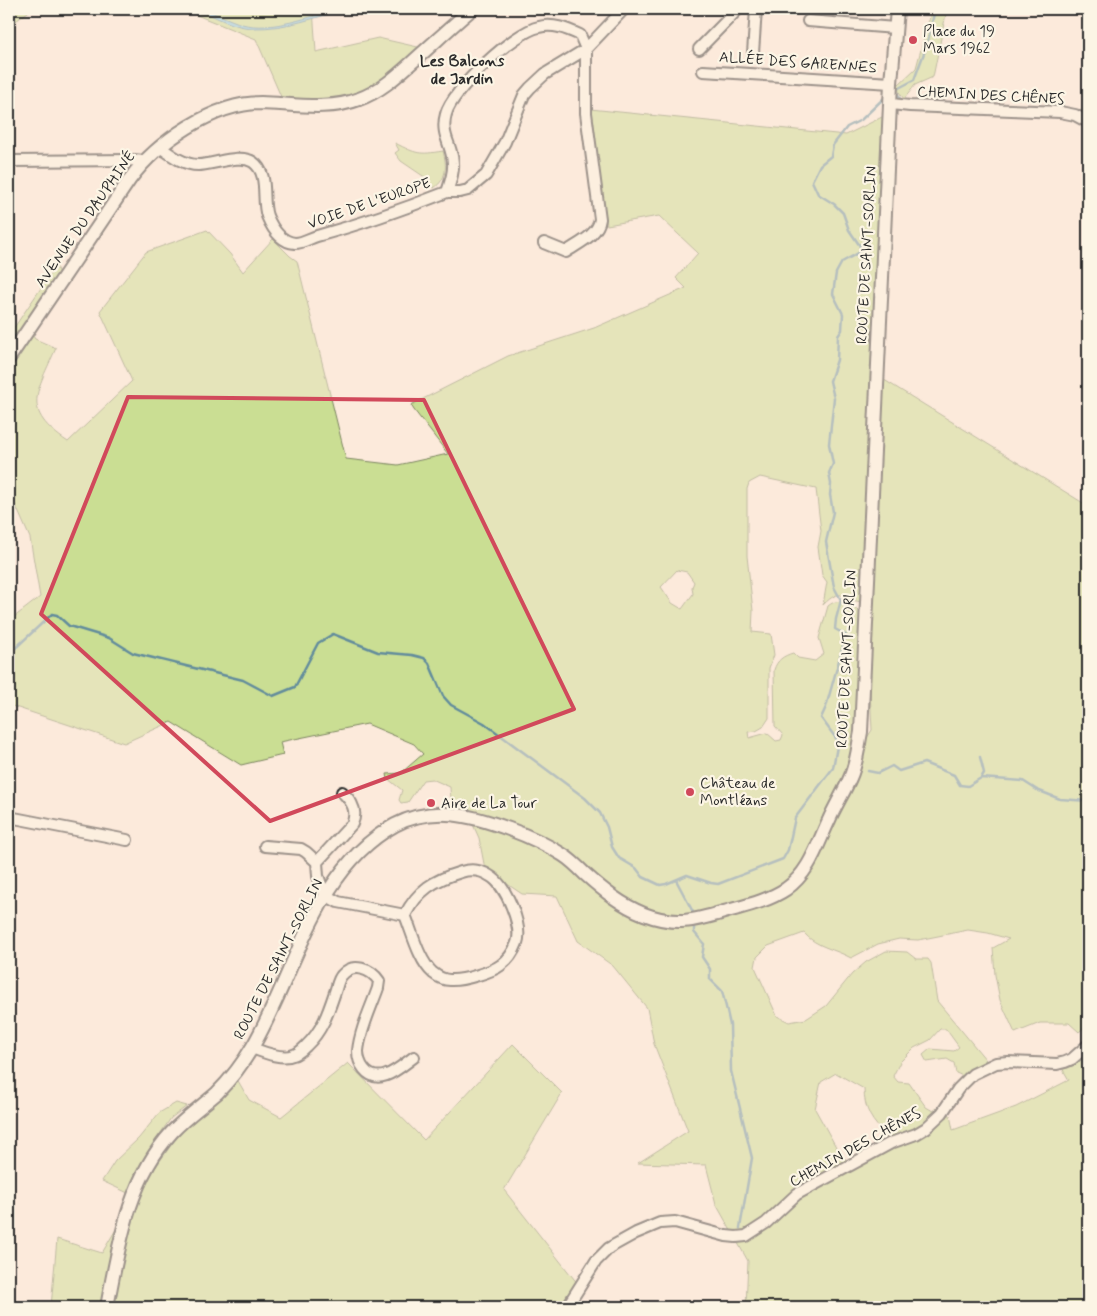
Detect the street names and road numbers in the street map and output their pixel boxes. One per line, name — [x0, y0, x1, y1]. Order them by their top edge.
street label: ALLÉE DES GARENNES — [718, 47, 878, 78]
street label: CHEMIN DES CHÊNES — [917, 82, 1065, 110]
street label: AVENUE DU DAUPHINÉ — [30, 147, 141, 292]
street label: ROUTE DE SAINT-SORLIN — [852, 166, 882, 344]
street label: VOIE DE L'EUROPE — [305, 173, 434, 234]
street label: ROUTE DE SAINT-SORLIN — [832, 570, 862, 748]
street label: ROUTE DE SAINT-SORLIN — [230, 876, 328, 1043]
street label: CHEMIN DES CHÊNES — [786, 1103, 925, 1192]

